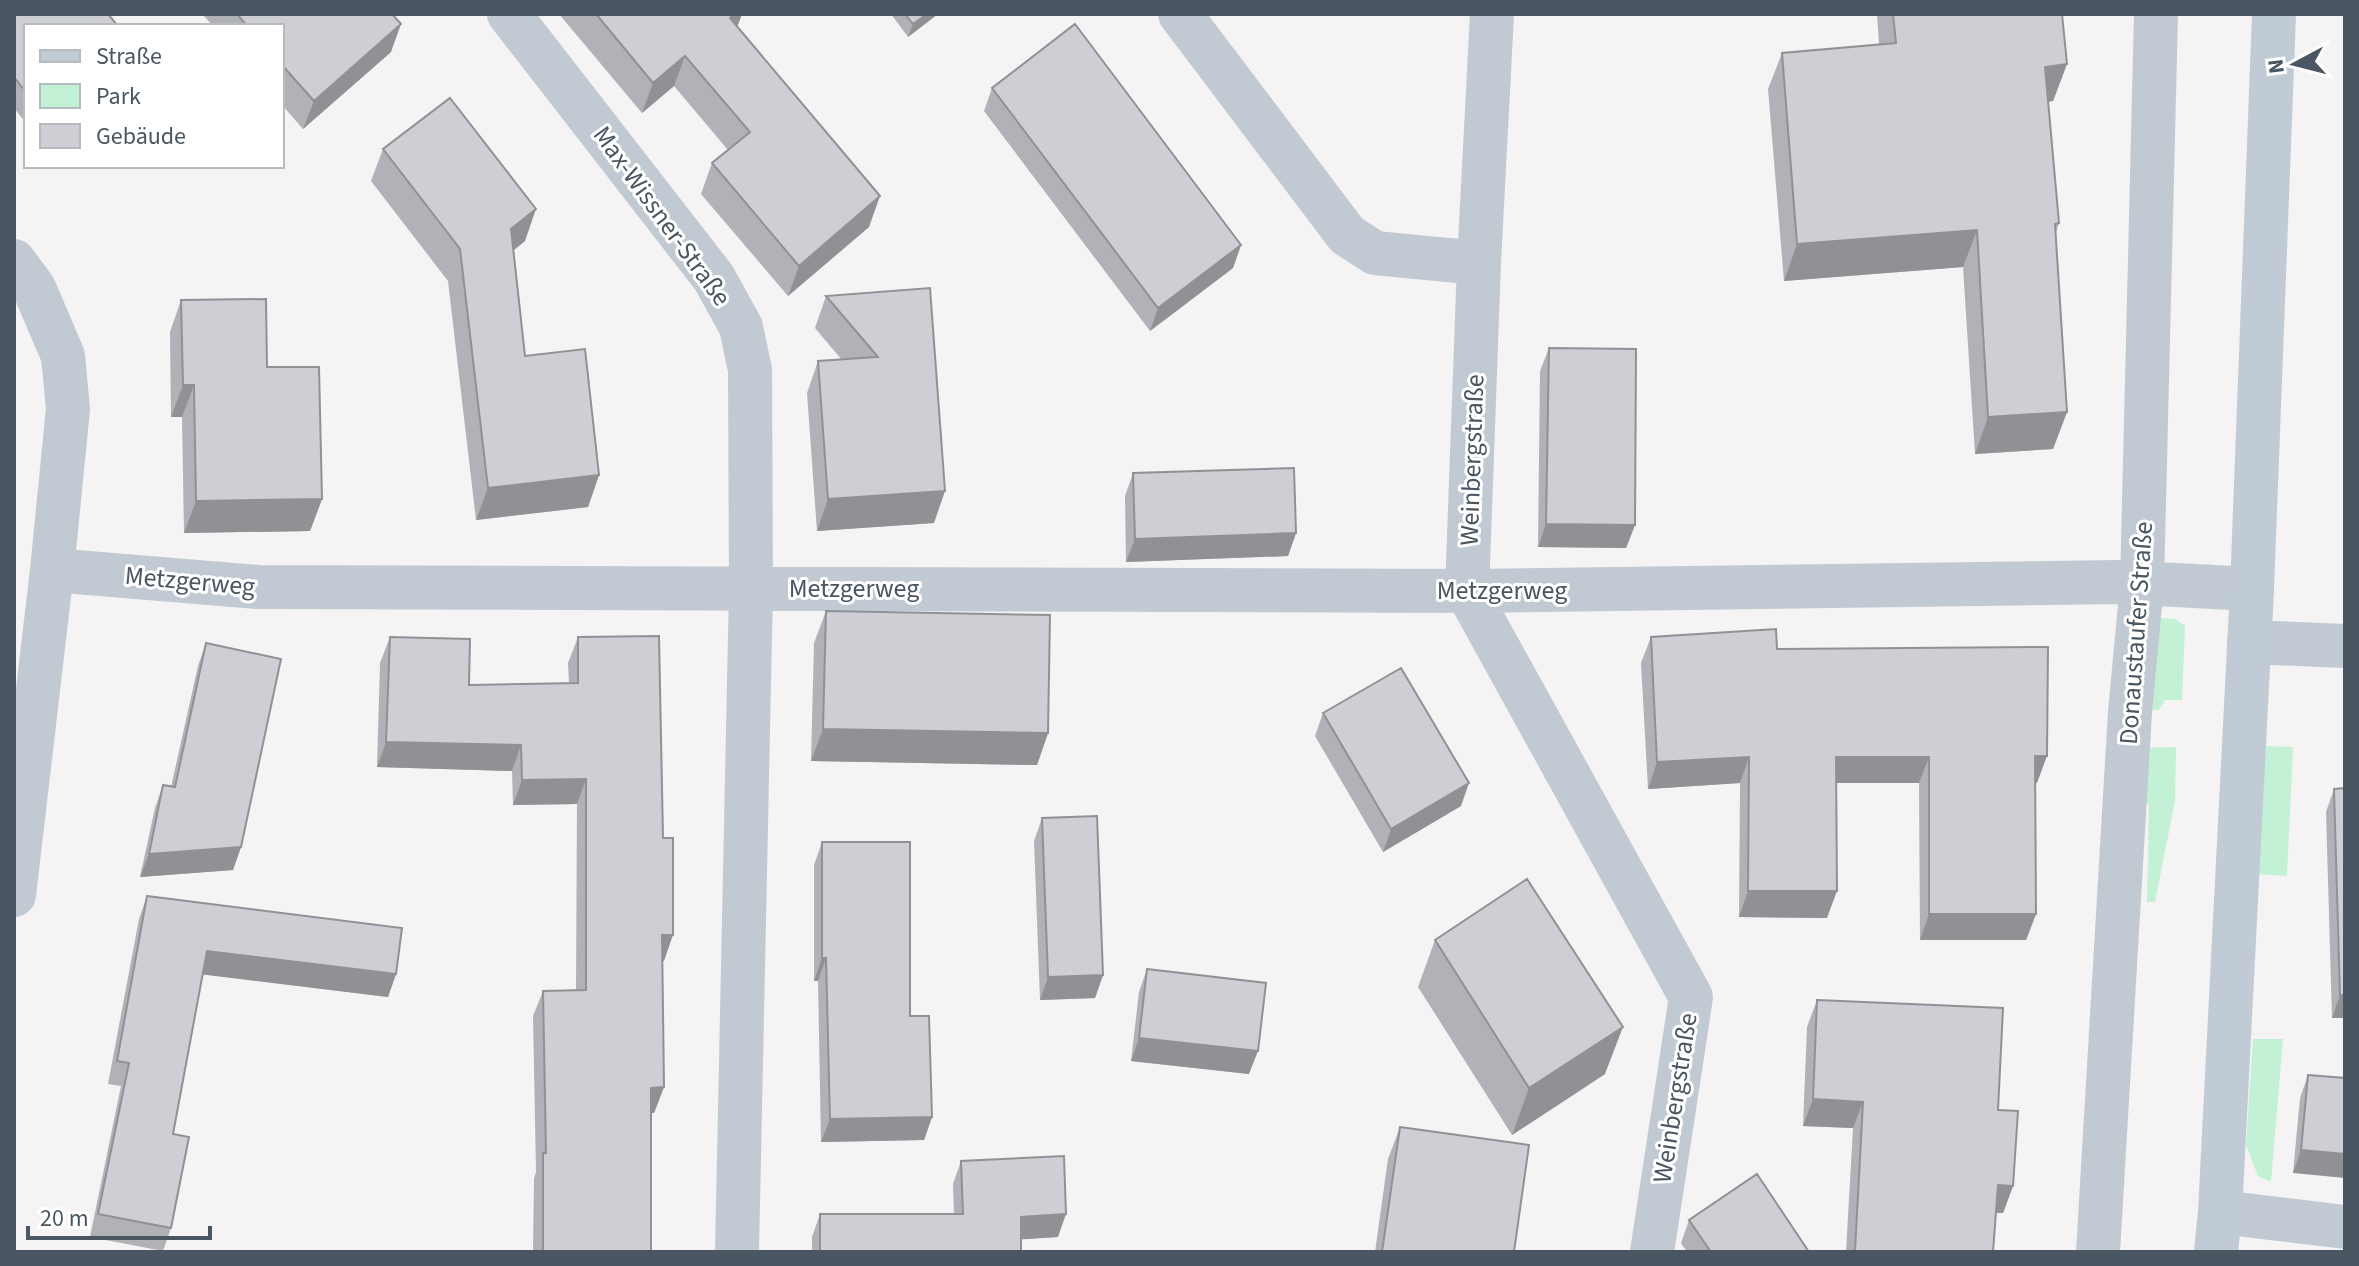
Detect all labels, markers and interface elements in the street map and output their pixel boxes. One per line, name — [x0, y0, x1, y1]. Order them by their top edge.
legend — [24, 24, 284, 168]
north arrow — [2255, 24, 2335, 104]
text: Straße — [96, 39, 162, 74]
text: N — [2259, 57, 2293, 76]
text: Park — [96, 79, 141, 114]
street label: Max-Wissner-Straße — [584, 118, 740, 314]
text: Gebäude — [96, 119, 186, 154]
street label: Weinbergstraße — [1451, 374, 1493, 546]
street label: Donaustaufer Straße — [2110, 520, 2162, 746]
street label: Metzgerweg — [123, 557, 257, 605]
street label: Metzgerweg — [789, 570, 919, 607]
street label: Metzgerweg — [1437, 572, 1567, 609]
street label: Weinbergstraße — [1643, 1010, 1707, 1186]
scale bar — [28, 1190, 210, 1240]
text: 20 m — [40, 1201, 89, 1236]

